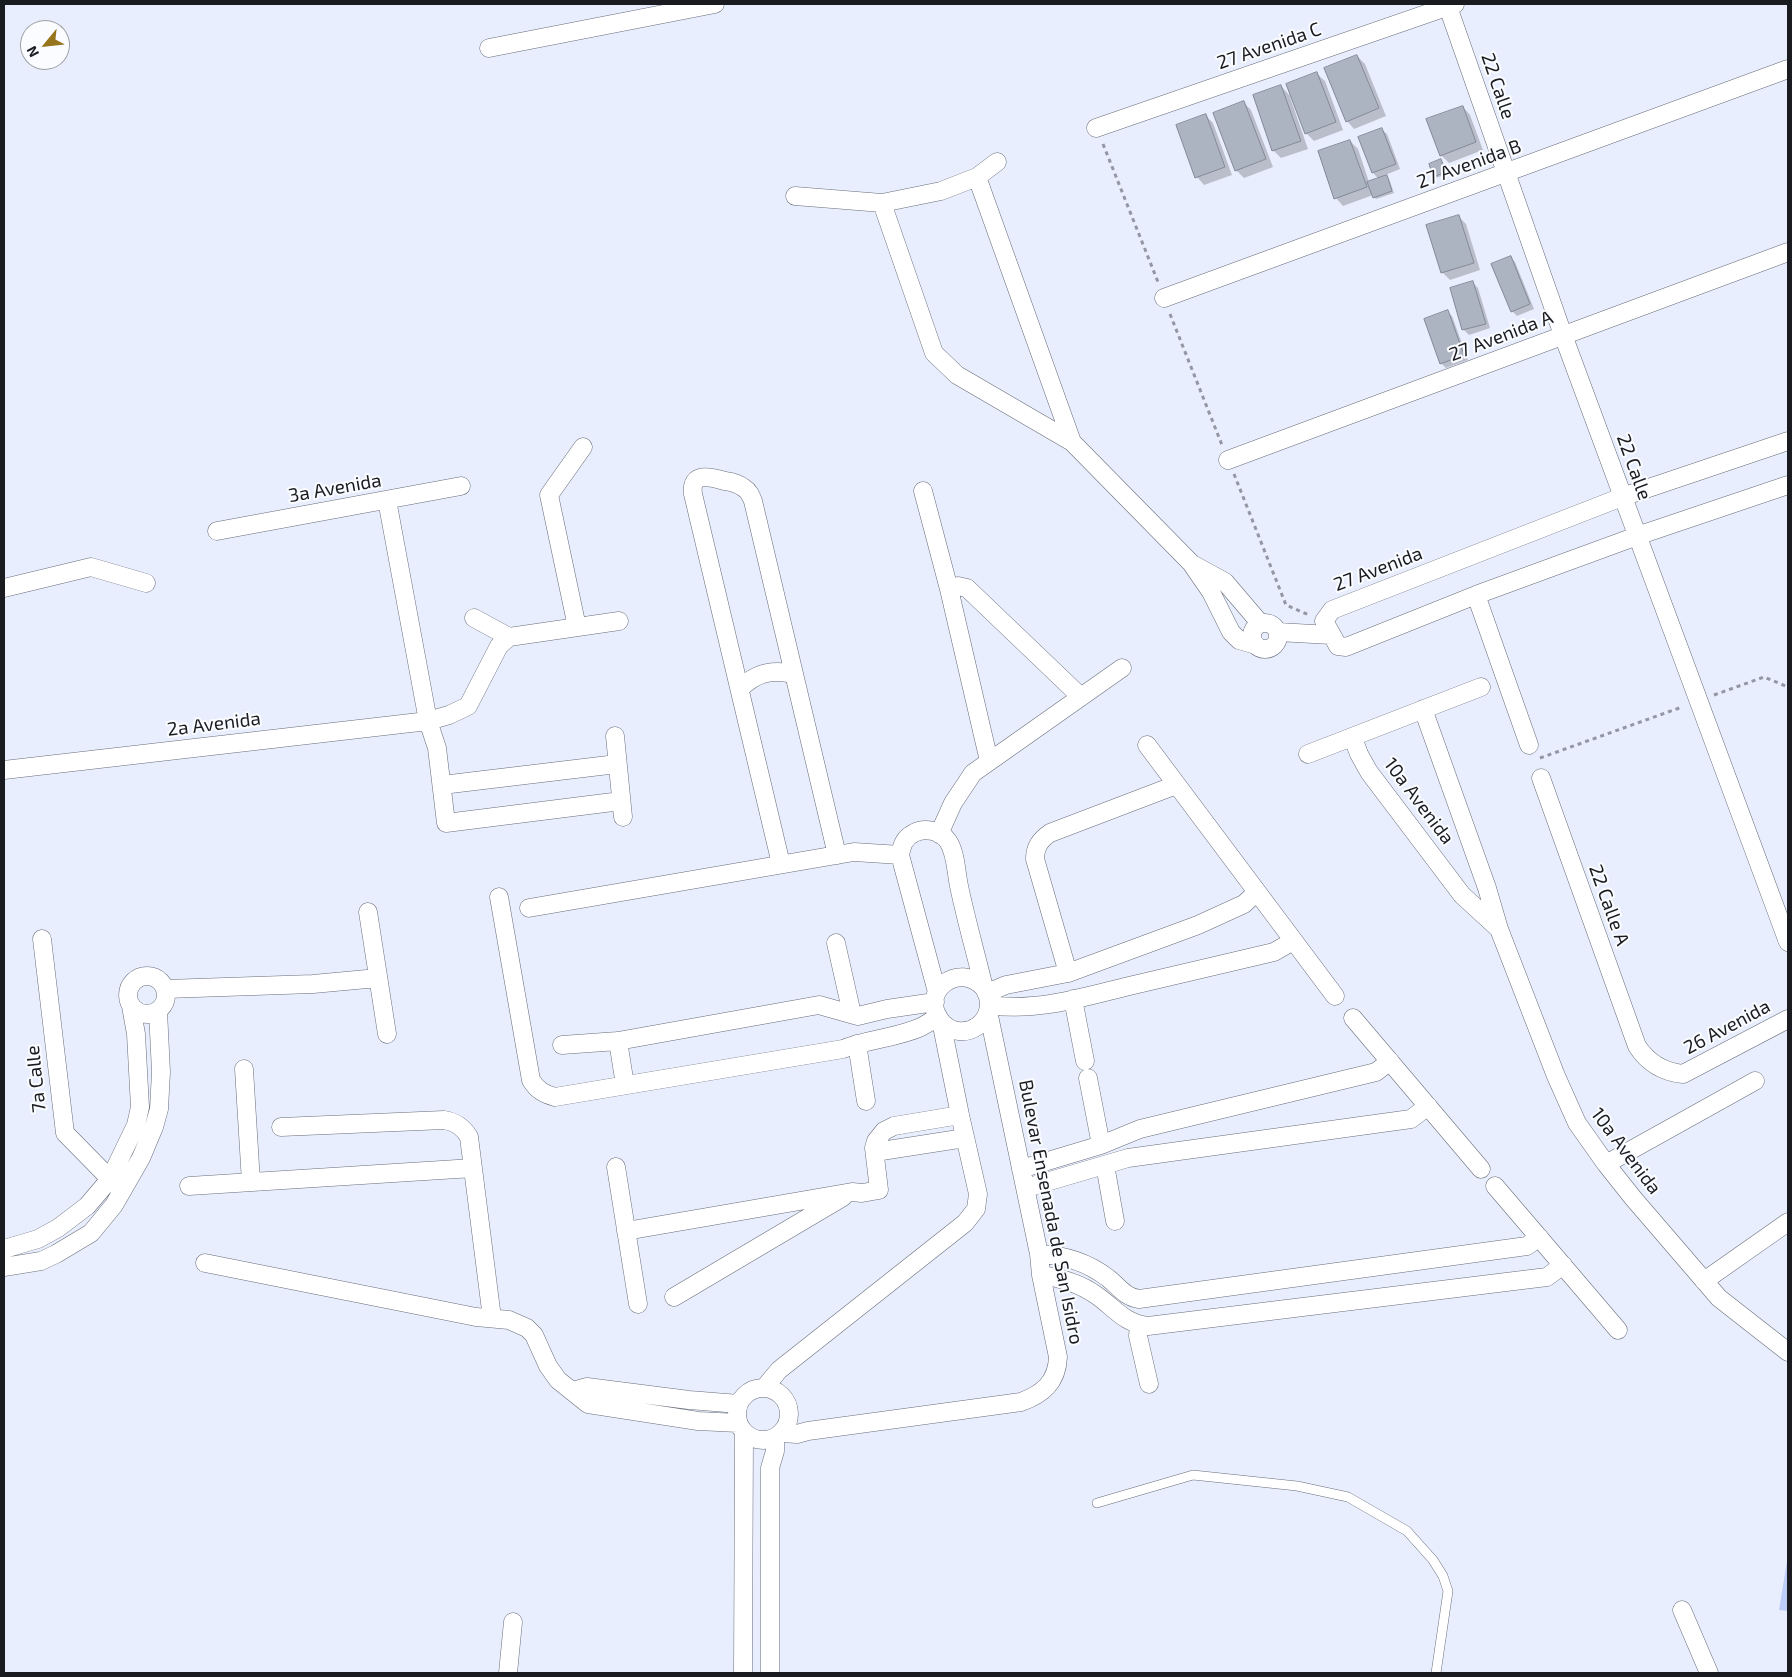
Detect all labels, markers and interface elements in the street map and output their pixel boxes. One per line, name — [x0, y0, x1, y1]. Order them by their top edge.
street label: 27 Avenida C — [1214, 18, 1324, 74]
north arrow — [20, 20, 70, 70]
text: N — [22, 43, 42, 60]
street label: 22 Calle — [1476, 50, 1520, 122]
street label: 27 Avenida B — [1414, 135, 1524, 193]
street label: 27 Avenida A — [1446, 306, 1556, 366]
street label: 22 Calle — [1612, 431, 1656, 503]
street label: 3a Avenida — [287, 469, 383, 507]
street label: 27 Avenida — [1330, 542, 1426, 596]
street label: 2a Avenida — [166, 707, 262, 741]
street label: 10a Avenida — [1379, 753, 1459, 849]
street label: 22 Calle A — [1584, 861, 1634, 949]
street label: 26 Avenida — [1680, 995, 1774, 1059]
street label: 7a Calle — [21, 1044, 51, 1114]
street label: Bulevar Ensenada de San Isidro — [1014, 1078, 1088, 1346]
street label: 10a Avenida — [1586, 1103, 1666, 1199]

